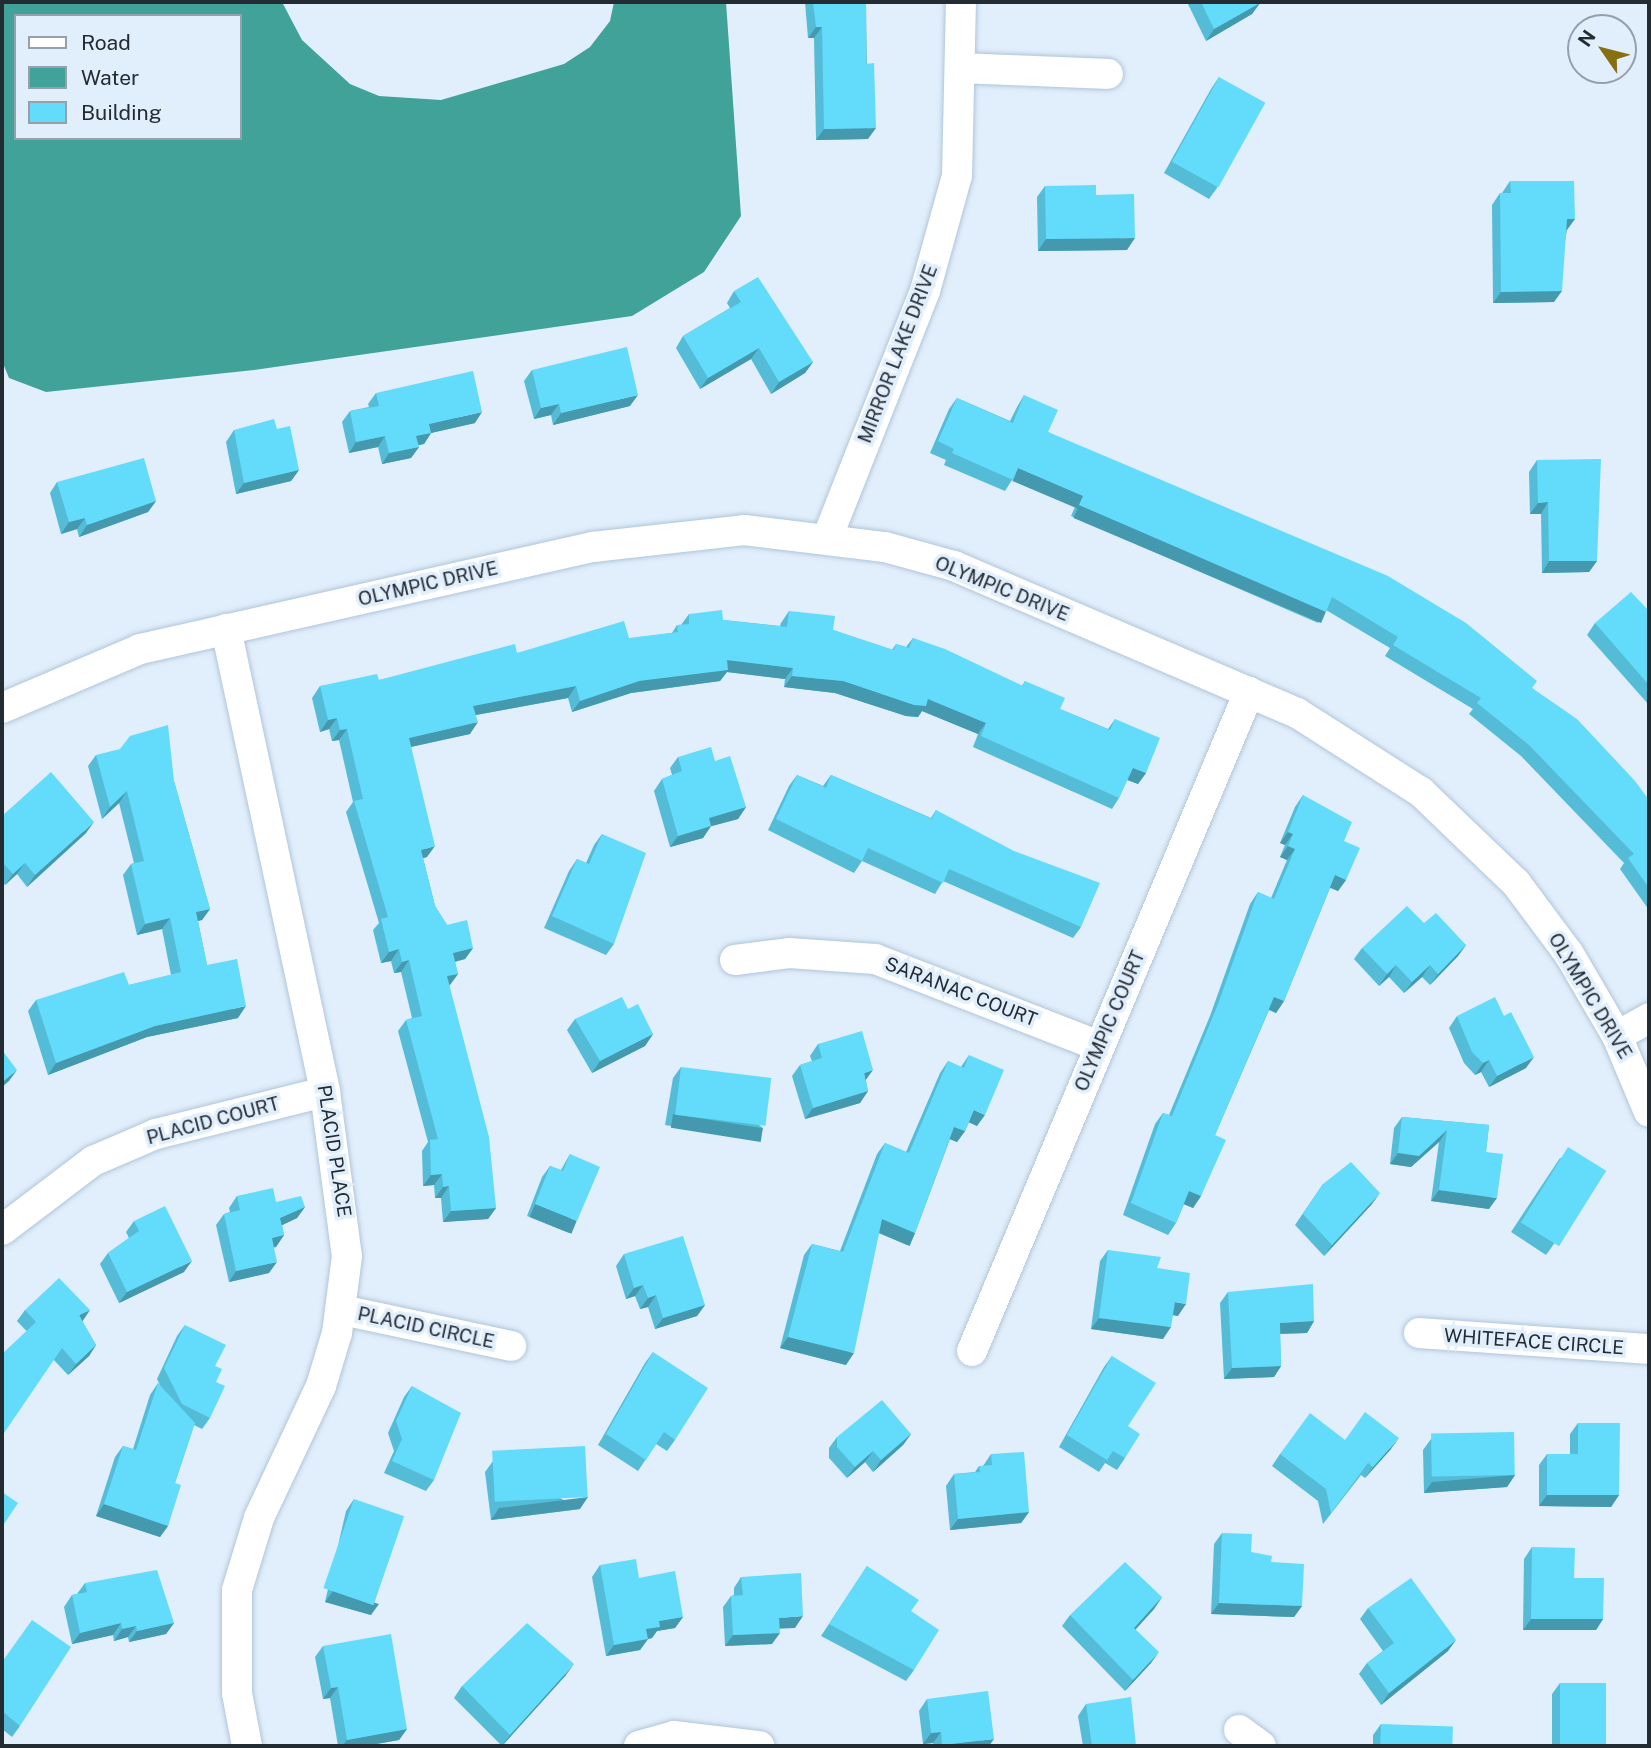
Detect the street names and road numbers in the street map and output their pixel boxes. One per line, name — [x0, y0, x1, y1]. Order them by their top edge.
street label: MIRROR LAKE DRIVE — [853, 262, 943, 446]
street label: OLYMPIC DRIVE — [932, 552, 1072, 626]
street label: OLYMPIC DRIVE — [356, 557, 500, 611]
street label: OLYMPIC DRIVE — [1543, 929, 1637, 1063]
street label: OLYMPIC COURT — [1070, 947, 1150, 1095]
street label: SARANAC COURT — [882, 952, 1040, 1032]
street label: PLACID PLACE — [312, 1083, 356, 1219]
street label: PLACID COURT — [144, 1092, 282, 1150]
street label: PLACID CIRCLE — [355, 1302, 497, 1354]
street label: WHITEFACE CIRCLE — [1443, 1324, 1625, 1360]

